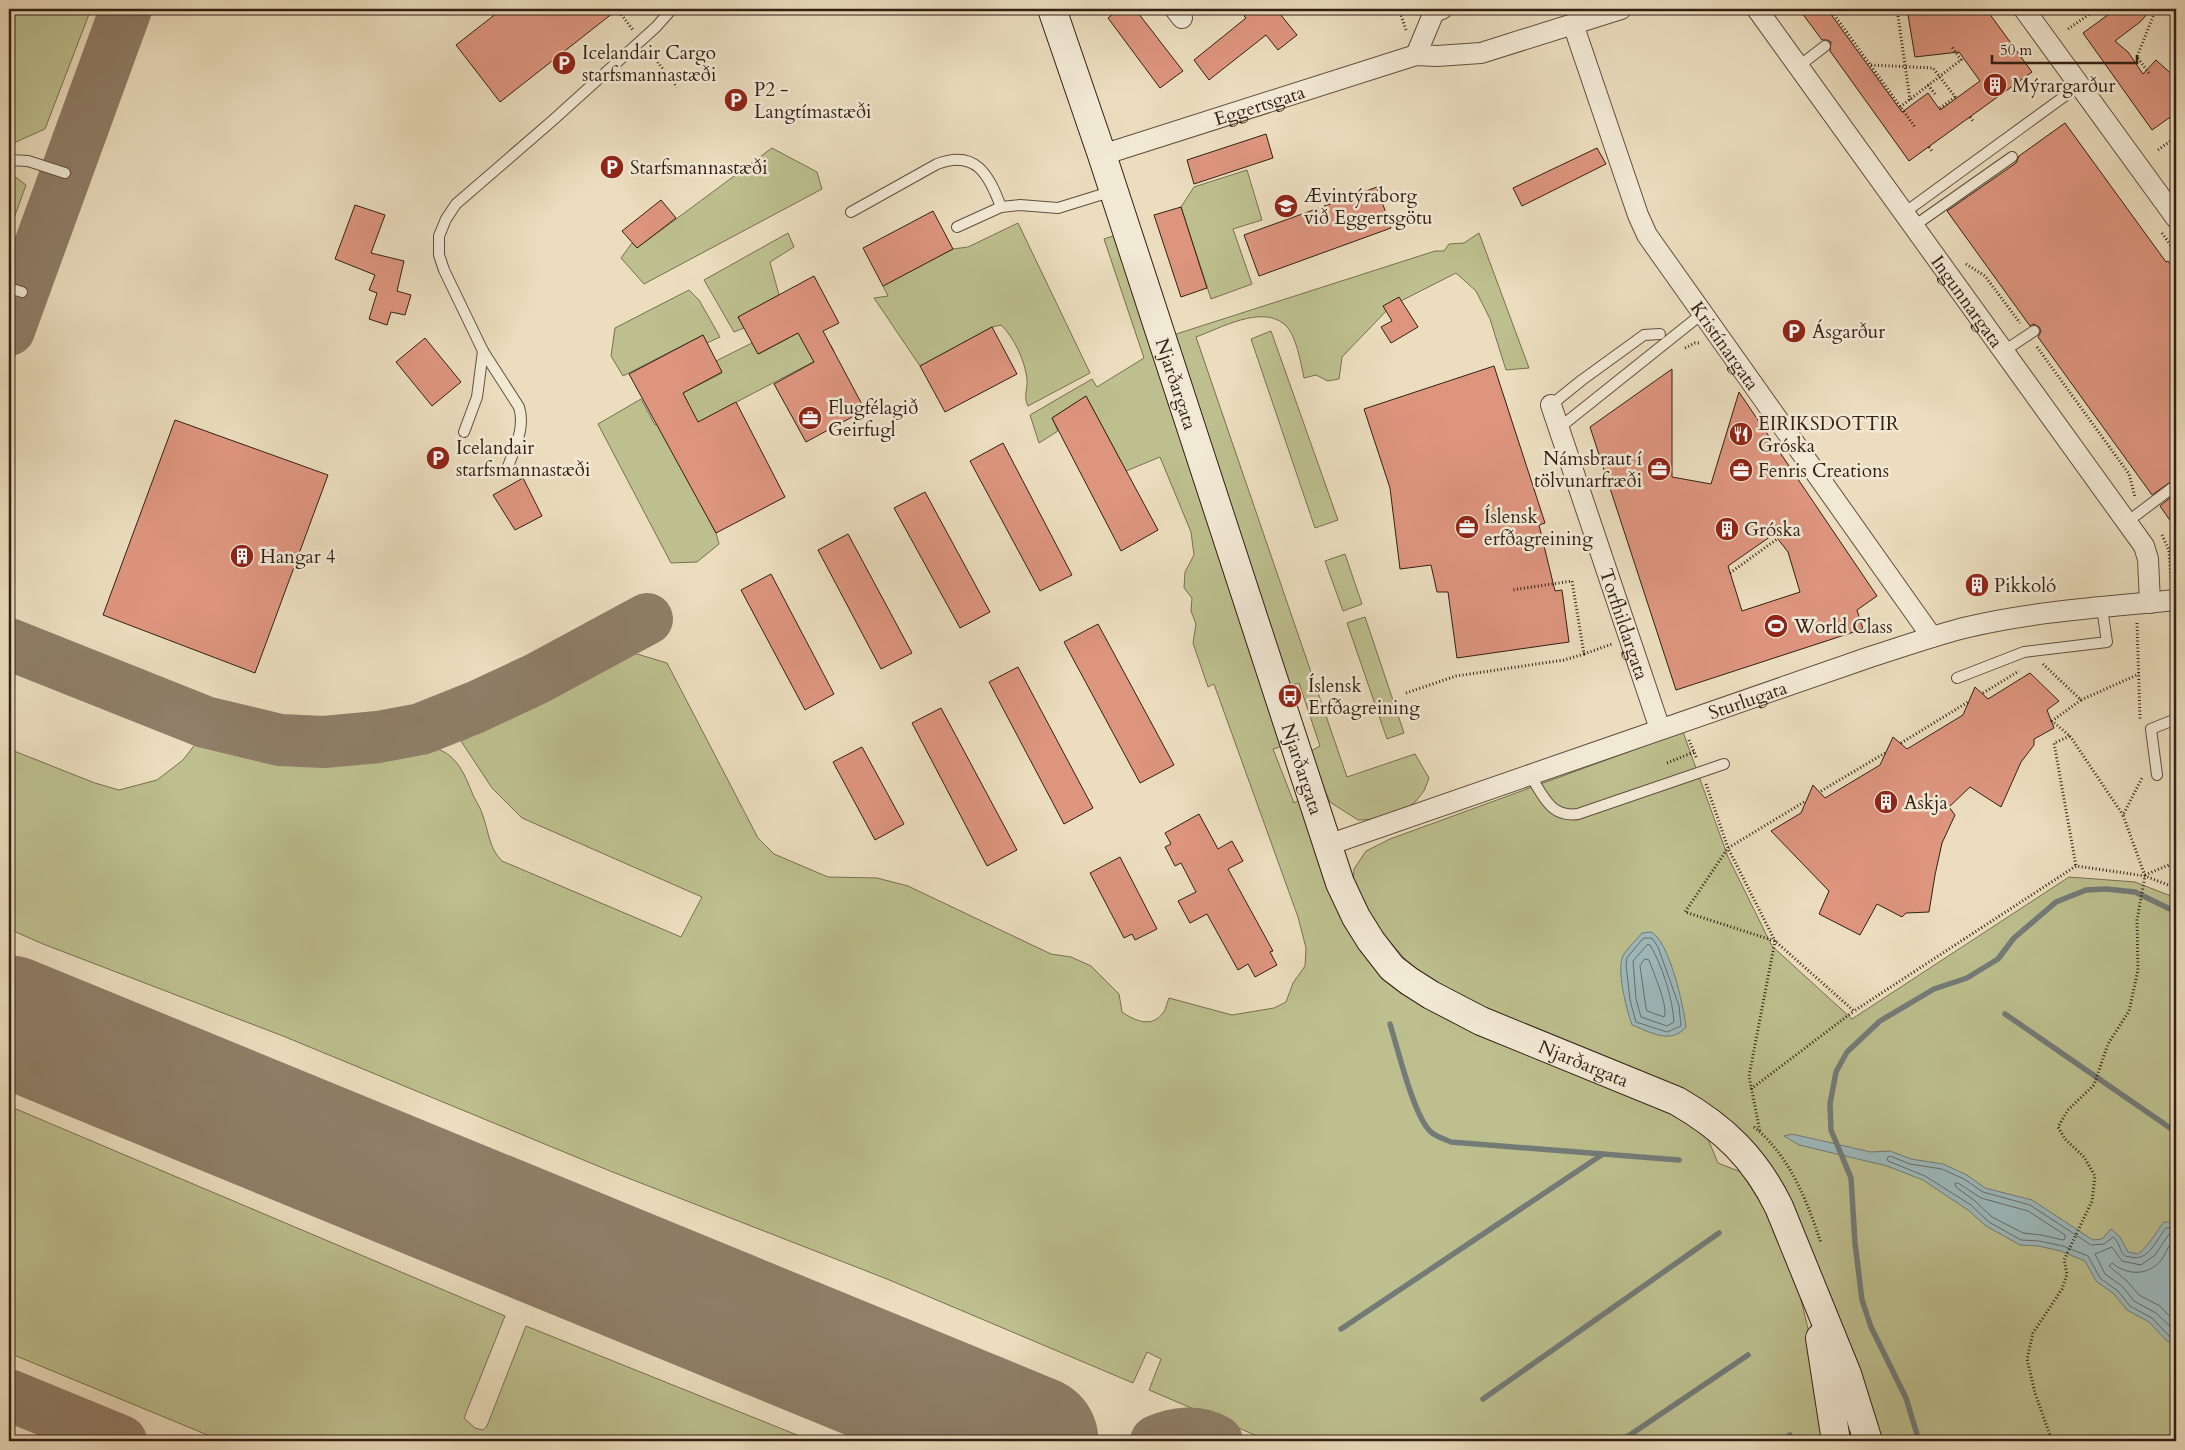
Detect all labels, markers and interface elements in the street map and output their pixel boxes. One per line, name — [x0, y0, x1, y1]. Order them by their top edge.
scale bar — [1992, 32, 2138, 64]
place label: Icelandair Cargo starfsmannastæði — [582, 40, 716, 88]
text: 50 m — [2000, 40, 2032, 60]
parking icon: Icelandair Cargo starfsmannastæði — [551, 50, 577, 76]
building icon: Mýrargarður — [1982, 72, 2008, 98]
place label: Mýrargarður — [2012, 73, 2115, 99]
place label: P2 - Langtímastæði — [754, 77, 871, 125]
street label: Eggertsgata — [1211, 79, 1308, 133]
parking icon: P2 - Langtímastæði — [723, 87, 749, 113]
parking icon: Starfsmannastæði — [599, 154, 625, 180]
place label: Starfsmannastæði — [630, 155, 767, 181]
place label: Ævintýraborg við Eggertsgötu — [1304, 183, 1432, 231]
school or university icon: Ævintýraborg við Eggertsgötu — [1273, 193, 1299, 219]
street label: Ingunnargata — [1924, 250, 2009, 353]
street label: Kristínargata — [1684, 296, 1765, 396]
parking icon: Ásgarður — [1781, 318, 1807, 344]
place label: Ásgarður — [1812, 319, 1885, 345]
street label: Njarðargata — [1149, 335, 1203, 433]
place label: Flugfélagið Geirfugl — [828, 395, 918, 443]
office icon: Flugfélagið Geirfugl — [797, 405, 823, 431]
place label: EIRIKSDOTTIR Gróska — [1758, 411, 1900, 459]
restaurant icon: EIRIKSDOTTIR Gróska — [1728, 421, 1754, 447]
place label: Icelandair starfsmannastæði — [456, 435, 590, 483]
parking icon: Icelandair starfsmannastæði — [425, 445, 451, 471]
place label: Námsbraut í tölvunarfræði — [1534, 446, 1642, 494]
office icon: Námsbraut í tölvunarfræði — [1646, 456, 1672, 482]
office icon: Fenris Creations — [1728, 457, 1754, 483]
place label: Fenris Creations — [1758, 458, 1889, 484]
place label: Íslensk erfðagreining — [1484, 504, 1593, 552]
office icon: Íslensk erfðagreining — [1454, 514, 1480, 540]
building icon: Gróska — [1714, 516, 1740, 542]
place label: Gróska — [1744, 517, 1801, 543]
building icon: Hangar 4 — [229, 543, 255, 569]
place label: Hangar 4 — [260, 544, 336, 570]
street label: Torfhildargata — [1593, 565, 1655, 683]
building icon: Pikkoló — [1964, 572, 1990, 598]
place label: Pikkoló — [1994, 573, 2056, 599]
sports icon: World Class — [1763, 613, 1789, 639]
place label: World Class — [1793, 614, 1893, 640]
place label: Íslensk Erfðagreining — [1308, 673, 1420, 721]
street label: Sturlugata — [1705, 675, 1790, 726]
bus stop icon: Íslensk Erfðagreining — [1277, 683, 1303, 709]
street label: Njarðargata — [1275, 720, 1329, 818]
building icon: Askja — [1873, 789, 1899, 815]
place label: Askja — [1904, 790, 1948, 816]
street label: Njarðargata — [1534, 1034, 1632, 1094]

